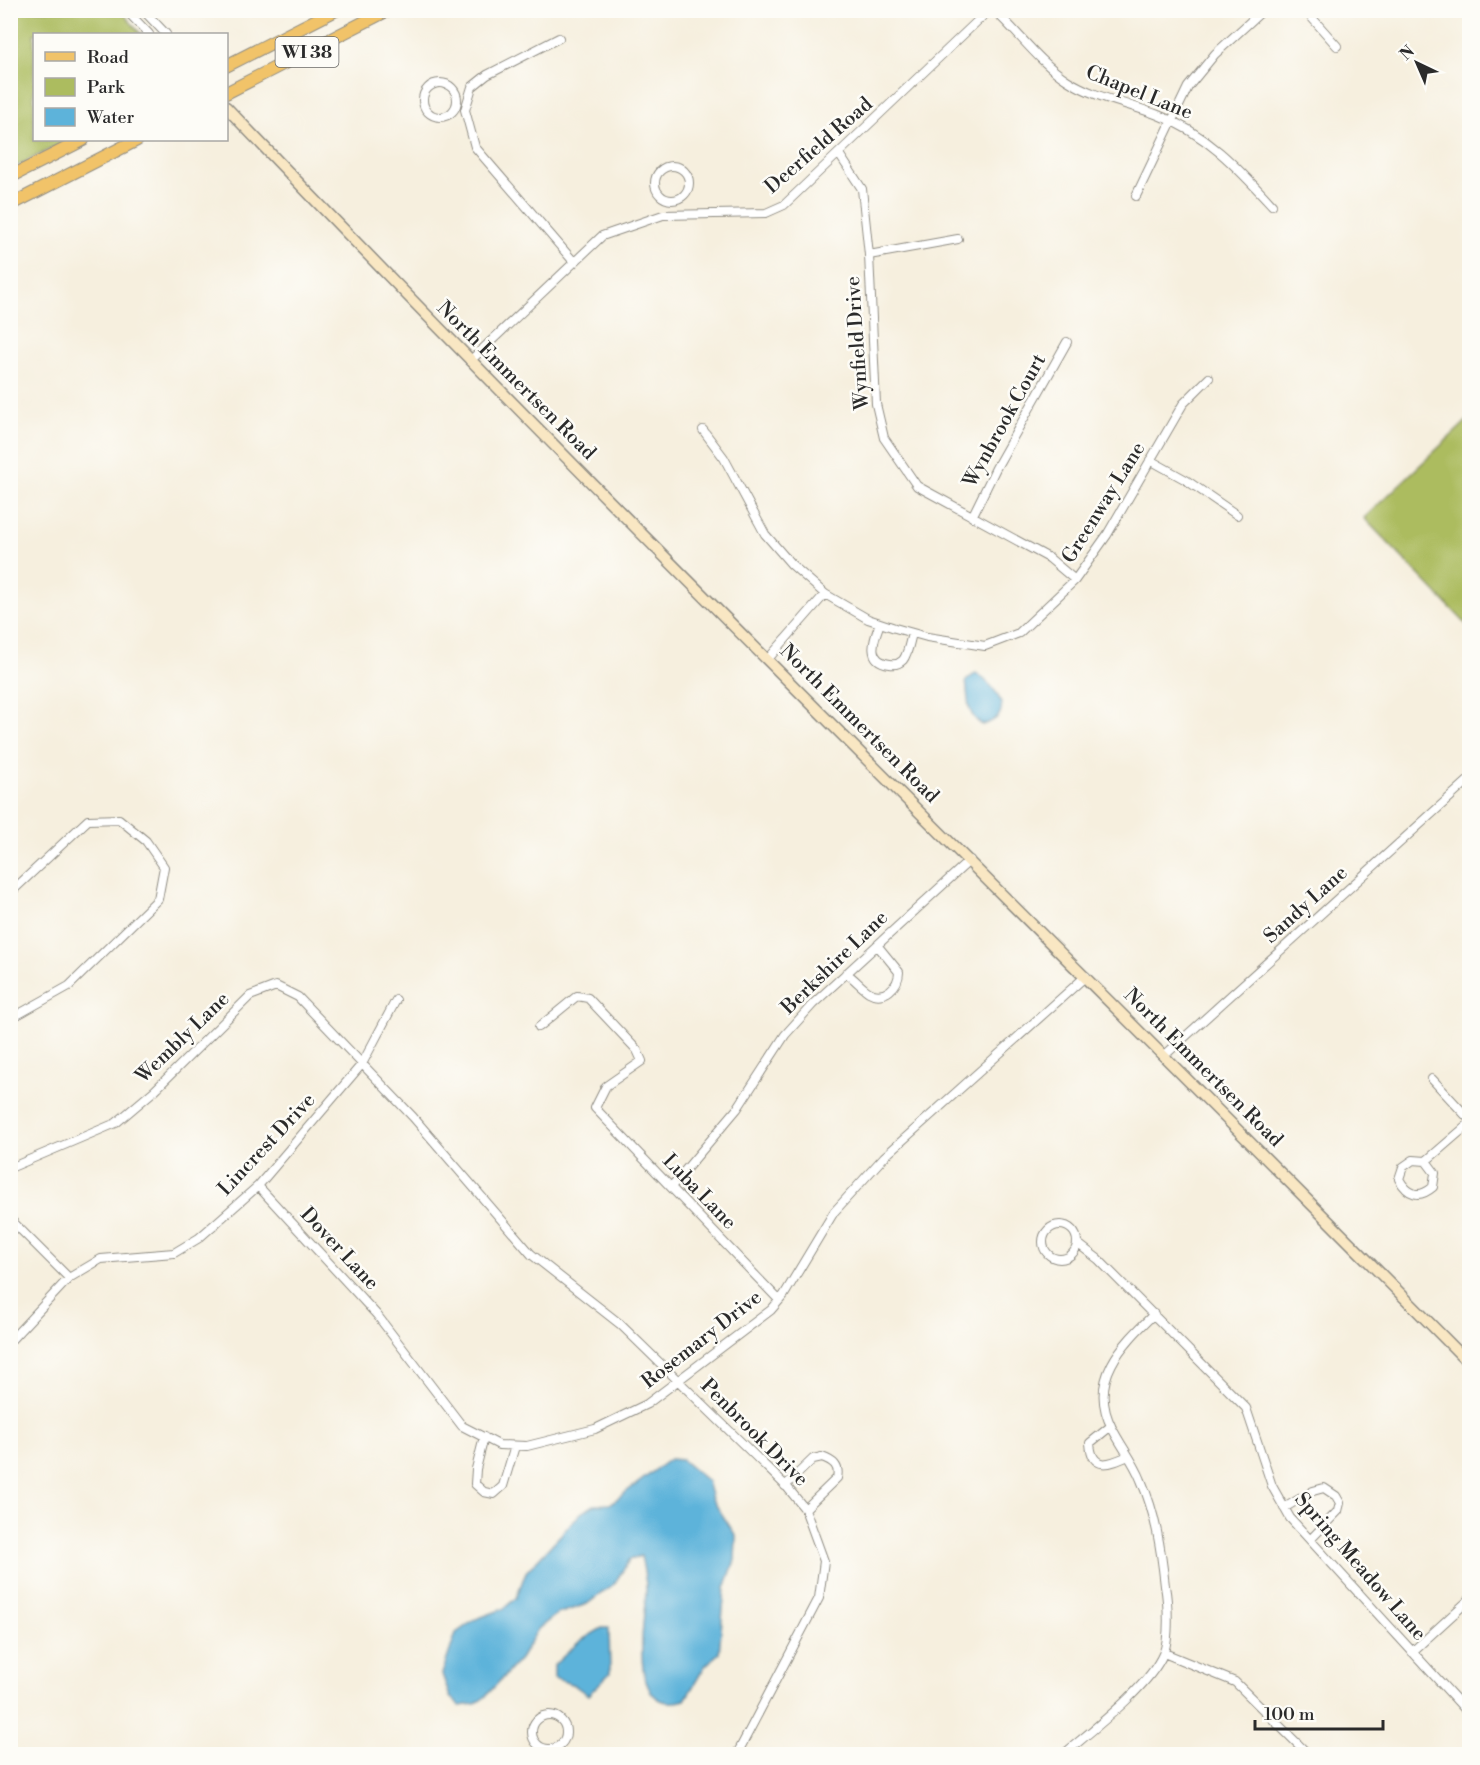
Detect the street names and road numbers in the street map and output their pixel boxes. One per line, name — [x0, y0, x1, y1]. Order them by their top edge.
road number: WI 38 — [276, 37, 338, 67]
street label: Chapel Lane — [1082, 60, 1196, 126]
street label: Deerfield Road — [760, 92, 879, 200]
street label: Wynfield Drive — [841, 275, 875, 412]
street label: North Emmertsen Road — [431, 296, 601, 466]
street label: Wynbrook Court — [957, 350, 1052, 493]
street label: Greenway Lane — [1057, 438, 1151, 568]
street label: North Emmertsen Road — [774, 639, 944, 809]
street label: Sandy Lane — [1259, 861, 1353, 949]
street label: Berkshire Lane — [776, 906, 894, 1021]
street label: North Emmertsen Road — [1118, 983, 1288, 1153]
street label: Wembly Lane — [130, 987, 235, 1090]
street label: Lincrest Drive — [213, 1088, 321, 1202]
street label: Luba Lane — [657, 1149, 741, 1235]
street label: Dover Lane — [294, 1202, 384, 1296]
street label: Rosemary Drive — [637, 1285, 767, 1395]
street label: Penbrook Drive — [695, 1374, 813, 1492]
street label: Spring Meadow Lane — [1289, 1488, 1431, 1646]

